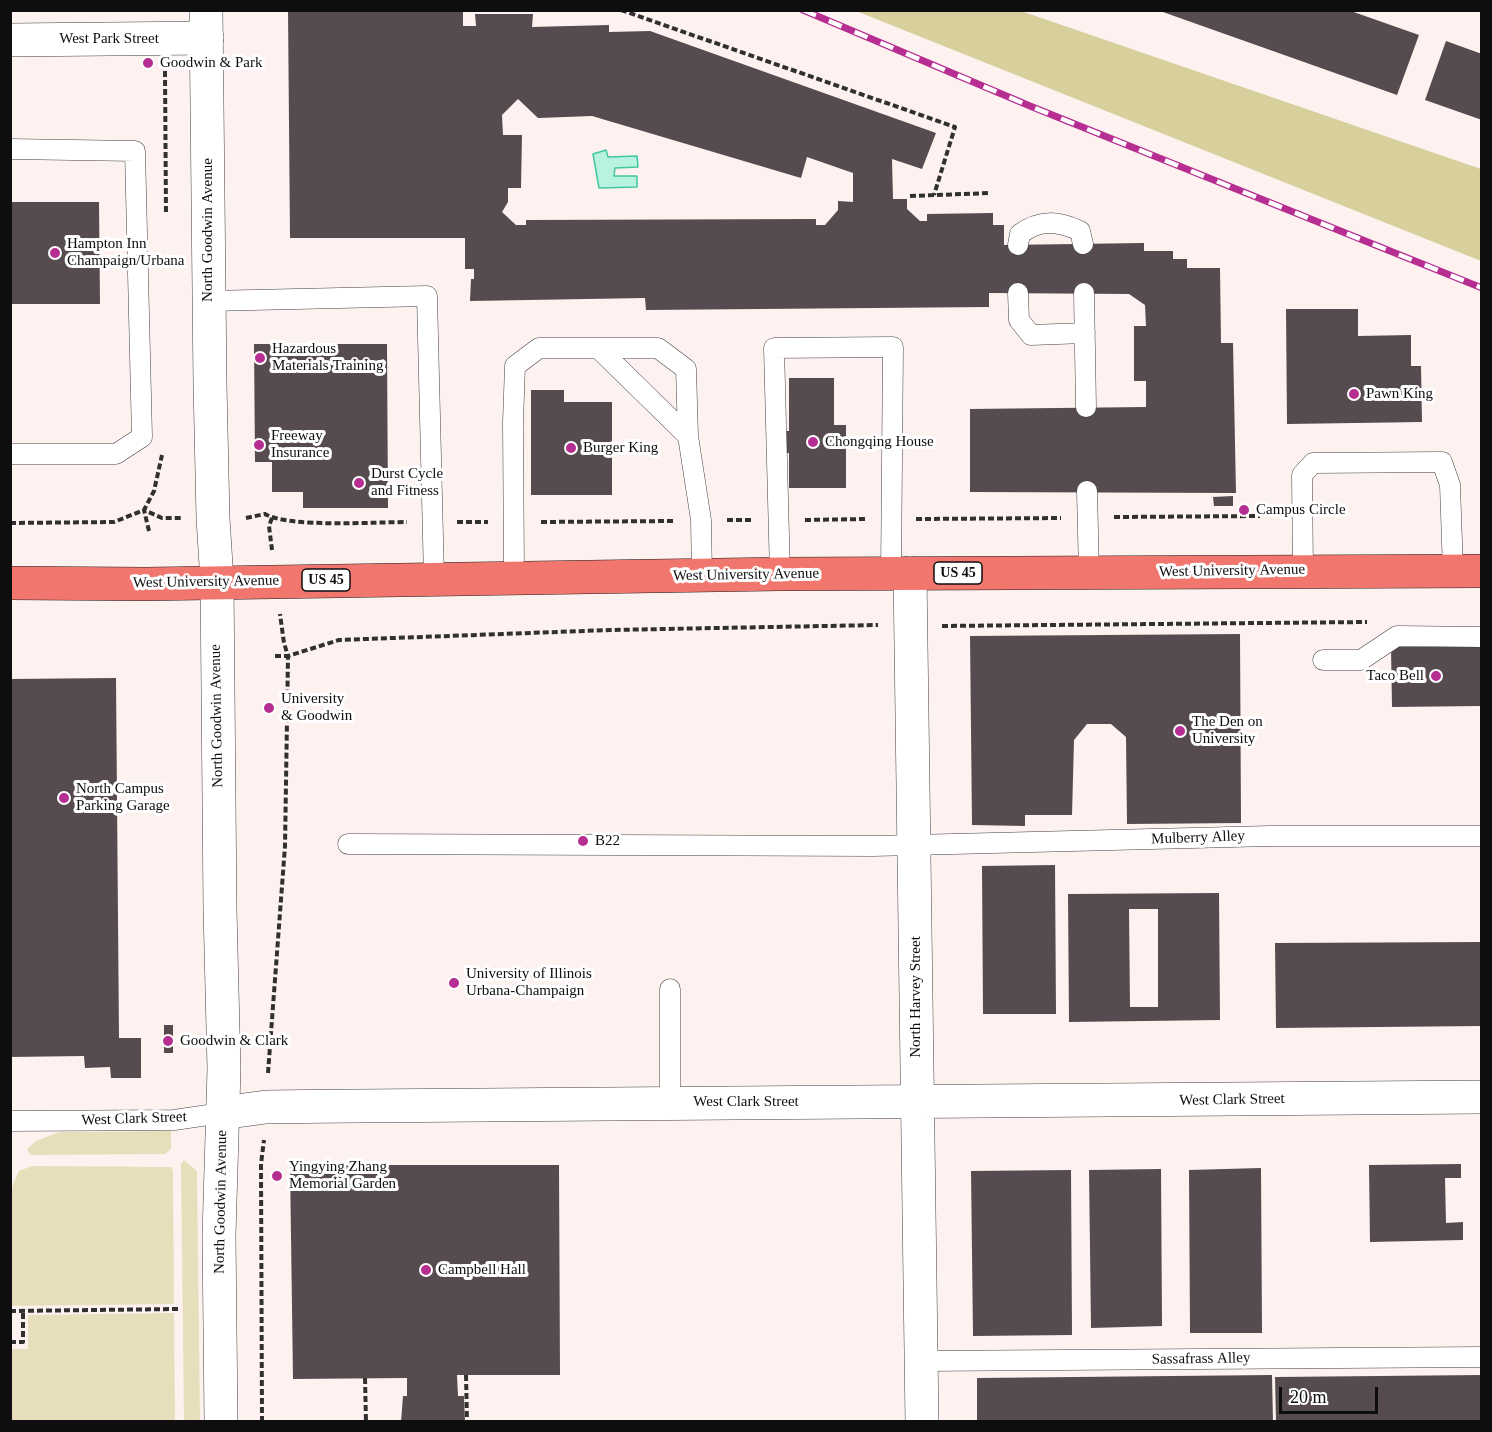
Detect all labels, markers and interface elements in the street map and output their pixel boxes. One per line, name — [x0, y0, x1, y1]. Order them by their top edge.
street label: West Park Street — [59, 30, 159, 48]
place label: Goodwin & Park — [160, 54, 262, 72]
marker: Goodwin & Park — [141, 56, 155, 70]
street label: North Goodwin Avenue — [199, 158, 217, 302]
place label: Hampton Inn Champaign/Urbana — [67, 235, 184, 270]
marker: Hampton Inn Champaign/Urbana — [48, 246, 62, 260]
place label: Hazardous Materials Training — [272, 340, 384, 375]
marker: Hazardous Materials Training — [253, 351, 267, 365]
place label: Pawn King — [1366, 385, 1433, 403]
marker: Pawn King — [1347, 387, 1361, 401]
place label: Freeway Insurance — [271, 427, 329, 462]
place label: Chongqing House — [825, 433, 934, 451]
marker: Chongqing House — [806, 435, 820, 449]
marker: Freeway Insurance — [252, 438, 266, 452]
place label: Burger King — [583, 439, 658, 457]
marker: Burger King — [564, 441, 578, 455]
place label: Durst Cycle and Fitness — [371, 465, 443, 500]
marker: Durst Cycle and Fitness — [352, 476, 366, 490]
place label: Campus Circle — [1256, 501, 1346, 519]
marker: Campus Circle — [1237, 503, 1251, 517]
street label: West University Avenue — [1159, 561, 1305, 581]
road number: US 45 — [934, 562, 982, 584]
street label: West University Avenue — [673, 565, 819, 585]
road number: US 45 — [302, 569, 350, 591]
street label: West University Avenue — [133, 572, 279, 592]
street label: North Goodwin Avenue — [207, 644, 227, 788]
place label: Taco Bell — [1366, 667, 1424, 685]
marker: Taco Bell — [1429, 669, 1443, 683]
place label: University & Goodwin — [281, 690, 352, 725]
marker: University & Goodwin — [262, 701, 276, 715]
place label: The Den on University — [1192, 713, 1263, 748]
marker: The Den on University — [1173, 724, 1187, 738]
place label: North Campus Parking Garage — [76, 780, 170, 815]
marker: North Campus Parking Garage — [57, 791, 71, 805]
street label: Mulberry Alley — [1151, 827, 1245, 849]
place label: B22 — [595, 832, 620, 850]
marker: B22 — [576, 834, 590, 848]
street label: North Harvey Street — [907, 936, 925, 1058]
place label: University of Illinois Urbana-Champaign — [466, 965, 592, 1000]
marker: University of Illinois Urbana-Champaign — [447, 976, 461, 990]
place label: Goodwin & Clark — [180, 1032, 288, 1050]
marker: Goodwin & Clark — [161, 1034, 175, 1048]
street label: West Clark Street — [1179, 1090, 1285, 1110]
street label: West Clark Street — [693, 1093, 799, 1111]
street label: West Clark Street — [81, 1108, 187, 1130]
street label: North Goodwin Avenue — [211, 1130, 231, 1274]
place label: Yingying Zhang Memorial Garden — [289, 1158, 396, 1193]
marker: Yingying Zhang Memorial Garden — [270, 1169, 284, 1183]
place label: Campbell Hall — [438, 1261, 526, 1279]
marker: Campbell Hall — [419, 1263, 433, 1277]
street label: Sassafrass Alley — [1151, 1349, 1251, 1369]
scale bar — [1282, 1375, 1381, 1413]
text: 20 m — [1290, 1387, 1327, 1407]

